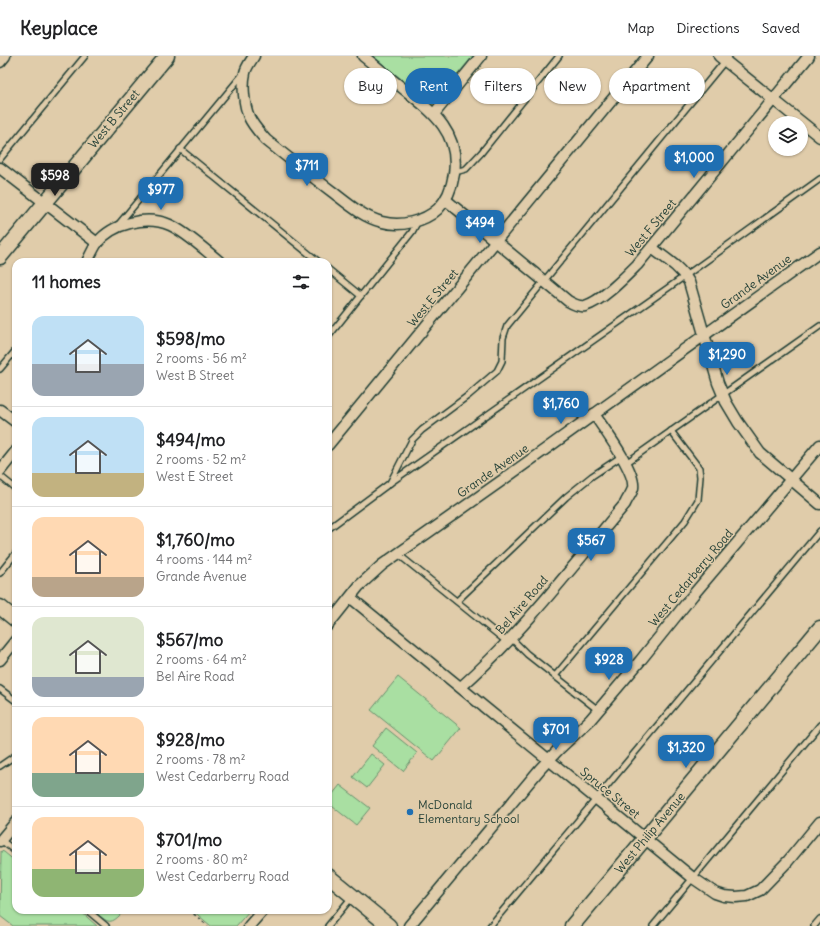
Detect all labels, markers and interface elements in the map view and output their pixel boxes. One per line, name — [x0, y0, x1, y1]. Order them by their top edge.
text: Keyplace — [20, 16, 98, 40]
text: Map — [627, 19, 654, 37]
text: Directions — [676, 19, 740, 37]
text: Saved — [762, 19, 800, 37]
chip: Buy — [344, 68, 397, 104]
chip: Rent — [405, 68, 462, 104]
chip: Filters — [470, 68, 536, 104]
chip: New — [544, 68, 601, 104]
chip: Apartment — [609, 68, 705, 104]
street label: West B Street — [85, 86, 143, 151]
map controls — [768, 116, 808, 156]
button: layers — [768, 116, 808, 156]
pin: $1,000 — [661, 145, 727, 179]
text: $1,000 — [674, 149, 714, 166]
pin: $711 — [283, 153, 331, 187]
text: $711 — [295, 157, 319, 174]
pin: $598 — [31, 163, 79, 197]
text: $598 — [40, 167, 70, 184]
pin: $977 — [137, 177, 185, 211]
text: $977 — [147, 181, 175, 198]
street label: West F Street — [622, 196, 679, 260]
pin: $494 — [456, 210, 504, 244]
text: $494 — [465, 214, 495, 231]
street label: Grande Avenue — [717, 251, 794, 312]
street label: West E Street — [404, 266, 461, 330]
text: 11 homes — [32, 271, 101, 293]
icon: filters — [290, 271, 312, 293]
text: $598/mo — [156, 328, 225, 350]
icon: home — [64, 332, 112, 380]
pin: $1,290 — [694, 342, 760, 376]
text: $1,290 — [708, 346, 746, 363]
text: 2 rooms · 56 m² — [156, 350, 247, 367]
text: West B Street — [156, 367, 234, 384]
pin: $1,760 — [528, 391, 594, 425]
text: $1,760 — [542, 395, 580, 412]
text: $494/mo — [156, 429, 225, 451]
icon: home — [64, 433, 112, 481]
street label: Grande Avenue — [454, 440, 531, 501]
text: 2 rooms · 52 m² — [156, 451, 246, 468]
text: West E Street — [156, 468, 233, 485]
street label: West Cedarberry Road — [645, 526, 736, 630]
pin: $567 — [567, 528, 615, 562]
text: $1,760/mo — [156, 529, 235, 551]
text: $567 — [577, 532, 605, 549]
icon: home — [64, 533, 112, 581]
text: 4 rooms · 144 m² — [156, 551, 252, 568]
text: Grande Avenue — [156, 568, 247, 585]
street label: Bel Aire Road — [492, 572, 551, 637]
text: $567/mo — [156, 629, 223, 651]
icon: home — [64, 633, 112, 681]
pin: $928 — [585, 647, 633, 681]
text: 2 rooms · 64 m² — [156, 651, 247, 668]
text: $928 — [594, 651, 624, 668]
text: Bel Aire Road — [156, 668, 234, 685]
pin: $701 — [532, 717, 580, 751]
text: $701 — [542, 721, 570, 738]
text: $928/mo — [156, 729, 225, 751]
icon: home — [64, 733, 112, 781]
pin: $1,320 — [653, 735, 719, 769]
text: $1,320 — [667, 739, 705, 756]
text: 2 rooms · 78 m² — [156, 751, 246, 768]
street label: Spruce Street — [577, 764, 643, 821]
text: West Cedarberry Road — [156, 768, 289, 785]
street label: West Philip Avenue — [611, 789, 688, 876]
place label: McDonald Elementary School — [418, 797, 519, 826]
marker: McDonald Elementary School — [405, 807, 415, 817]
text: $701/mo — [156, 829, 222, 851]
icon: home — [64, 833, 112, 881]
text: 2 rooms · 80 m² — [156, 851, 248, 868]
text: West Cedarberry Road — [156, 868, 289, 885]

